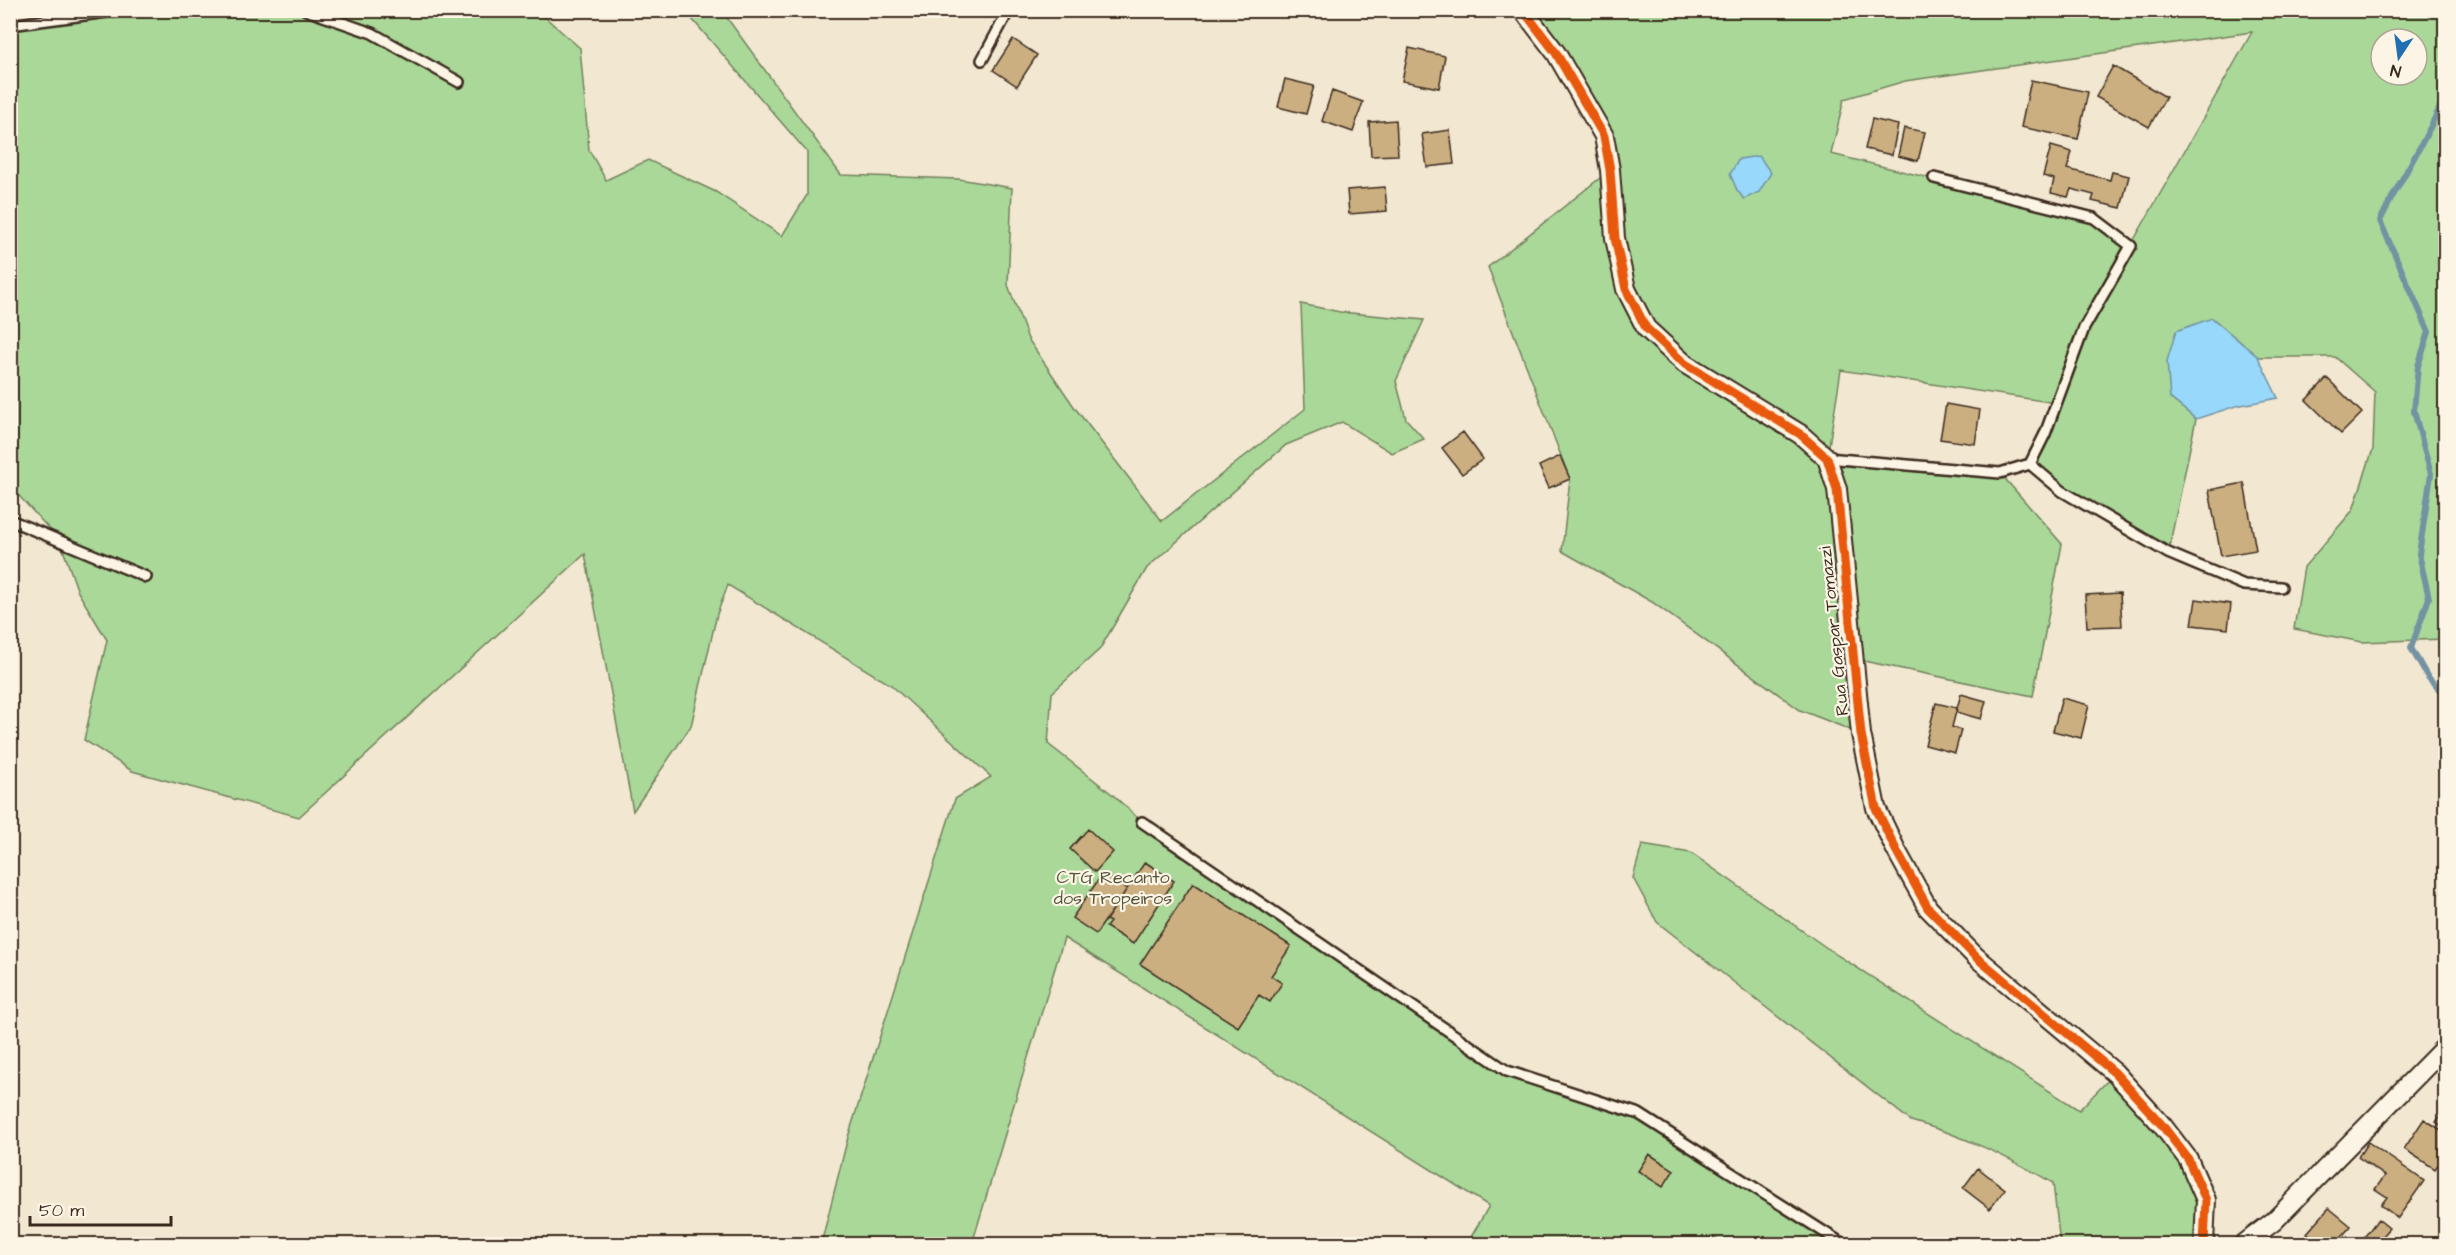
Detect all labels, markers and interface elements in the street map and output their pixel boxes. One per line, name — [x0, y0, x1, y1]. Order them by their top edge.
north arrow — [2369, 27, 2429, 87]
text: N — [2388, 59, 2403, 82]
street label: Rua Gaspar Tomazzi — [1813, 545, 1855, 717]
park label: CTG Recanto dos Tropeiros — [1054, 865, 1172, 911]
scale bar — [30, 1189, 171, 1227]
text: 50 m — [39, 1198, 84, 1223]

